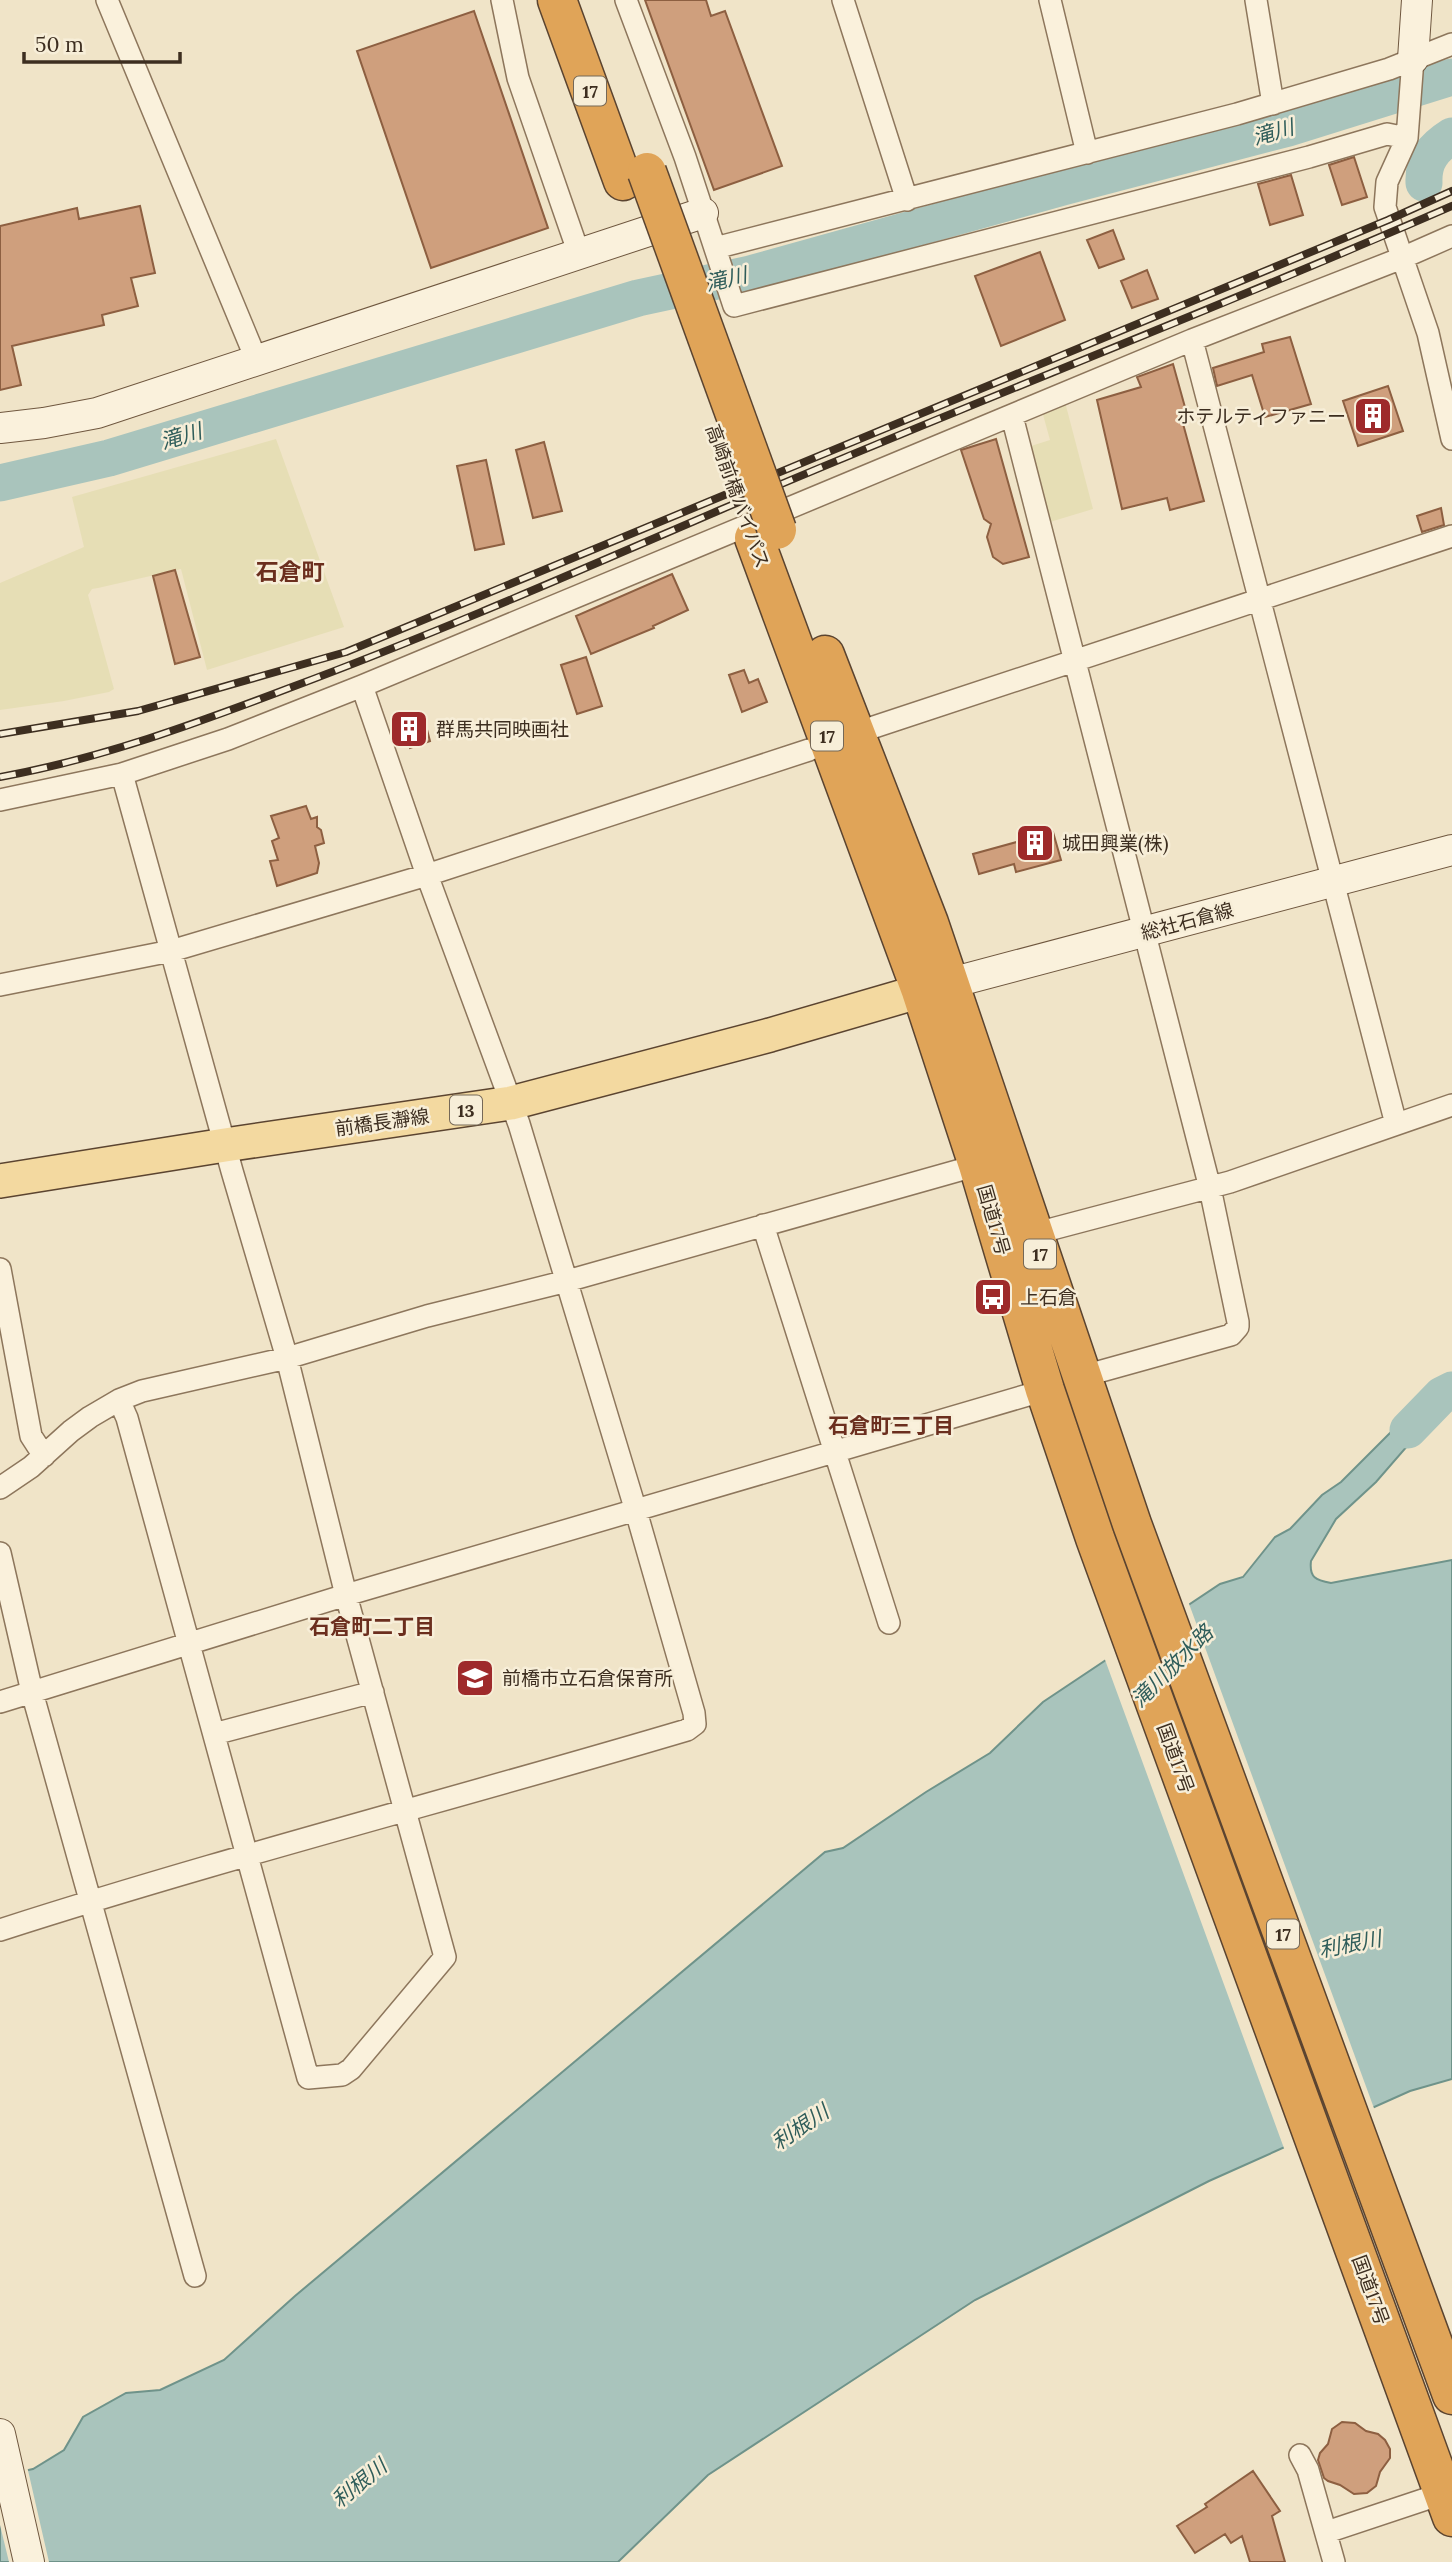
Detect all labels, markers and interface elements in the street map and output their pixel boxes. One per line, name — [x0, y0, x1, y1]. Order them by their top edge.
scale bar — [24, 21, 180, 65]
text: 50 m — [35, 31, 84, 58]
road number: 17 — [574, 76, 606, 106]
water label: 滝川 — [1249, 113, 1299, 151]
water label: 滝川 — [703, 261, 751, 297]
building icon: ホテルティファニー — [1352, 395, 1394, 437]
place label: ホテルティファニー — [1176, 404, 1346, 428]
water label: 滝川 — [157, 416, 207, 455]
street label: 高崎前橋バイパス — [701, 421, 775, 571]
district label: 石倉町 — [256, 557, 325, 586]
building icon: 群馬共同映画社 — [388, 708, 430, 750]
place label: 群馬共同映画社 — [436, 717, 569, 741]
road number: 17 — [811, 722, 843, 750]
building icon: 城田興業(株) — [1014, 822, 1056, 864]
place label: 城田興業(株) — [1062, 831, 1169, 856]
street label: 総社石倉線 — [1138, 897, 1236, 945]
road number: 13 — [450, 1096, 482, 1125]
street label: 前橋長瀞線 — [333, 1104, 431, 1140]
street label: 国道17号 — [972, 1182, 1016, 1258]
road number: 17 — [1024, 1240, 1056, 1268]
bus stop icon: 上石倉 — [972, 1276, 1014, 1318]
place label: 上石倉 — [1020, 1285, 1077, 1309]
district label: 石倉町三丁目 — [828, 1412, 954, 1439]
district label: 石倉町二丁目 — [309, 1613, 435, 1640]
water label: 滝川放水路 — [1125, 1618, 1220, 1713]
school or university icon: 前橋市立石倉保育所 — [454, 1657, 496, 1699]
place label: 前橋市立石倉保育所 — [502, 1666, 673, 1690]
street label: 国道17号 — [1152, 1720, 1200, 1796]
road number: 17 — [1267, 1920, 1299, 1948]
water label: 利根川 — [1317, 1924, 1385, 1963]
water label: 利根川 — [766, 2097, 835, 2156]
street label: 国道17号 — [1347, 2252, 1395, 2328]
water label: 利根川 — [326, 2451, 394, 2513]

